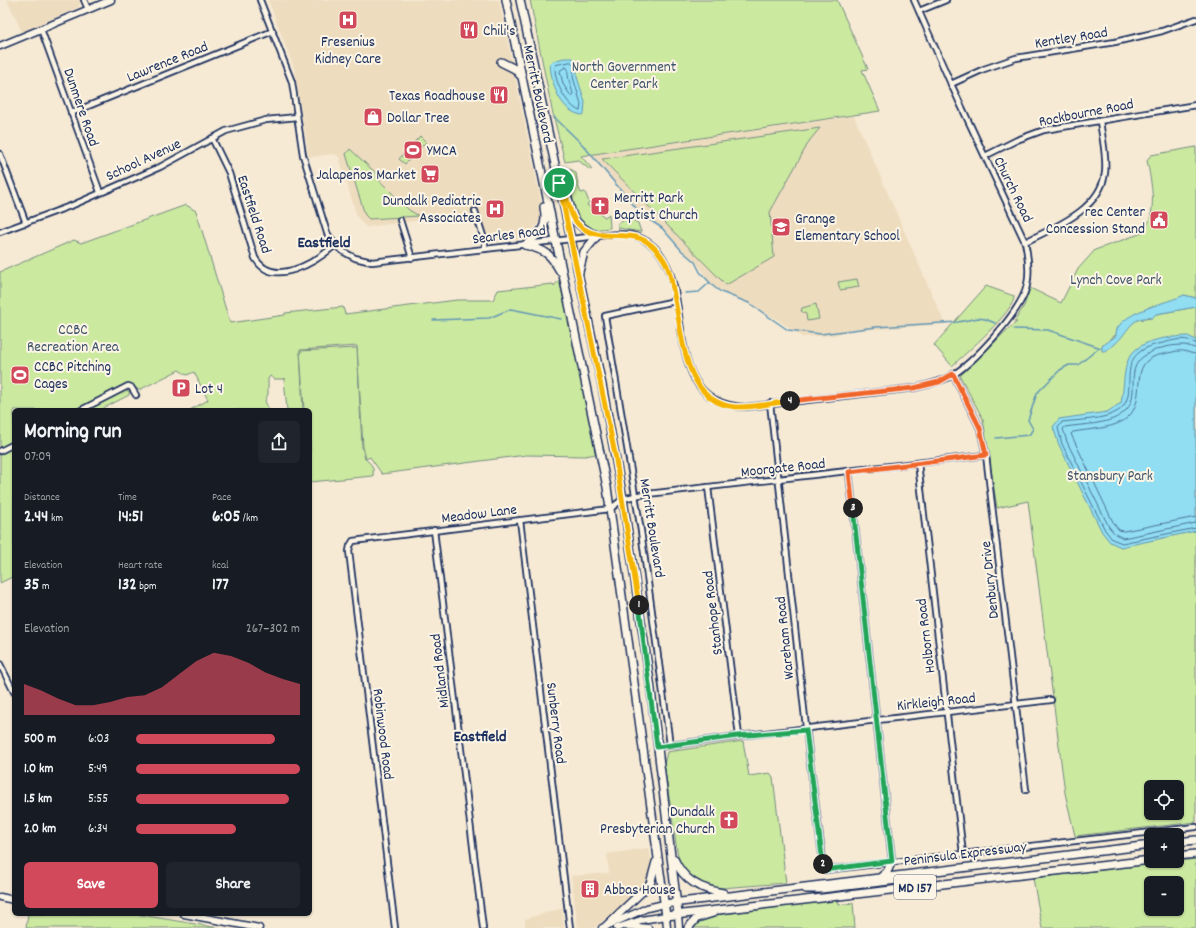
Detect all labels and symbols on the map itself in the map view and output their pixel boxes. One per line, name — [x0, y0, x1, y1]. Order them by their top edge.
hospital icon: Fresenius Kidney Care — [337, 9, 359, 31]
restaurant icon: Chili's — [458, 19, 480, 41]
place label: Chili's — [483, 21, 516, 43]
street label: Kentley Road — [1033, 22, 1109, 56]
place label: Fresenius Kidney Care — [315, 32, 382, 71]
street label: Lawrence Road — [124, 37, 212, 89]
street label: Merritt Boulevard — [516, 43, 558, 146]
park label: North Government Center Park — [572, 57, 677, 96]
street label: Dunmere Road — [56, 65, 104, 150]
restaurant icon: Texas Roadhouse — [488, 84, 510, 106]
place label: Texas Roadhouse — [389, 86, 485, 108]
street label: Rockbourne Road — [1037, 94, 1136, 134]
shop icon: Dollar Tree — [362, 106, 384, 128]
place label: Dollar Tree — [387, 108, 450, 130]
street label: School Avenue — [103, 134, 186, 188]
sports icon: YMCA — [402, 139, 424, 161]
place label: YMCA — [427, 141, 457, 163]
street label: Church Road — [987, 153, 1038, 226]
supermarket icon: Jalapeños Market — [419, 163, 441, 185]
place label: Jalapeños Market — [316, 165, 416, 187]
pin — [542, 166, 576, 200]
street label: Eastfield Road — [230, 173, 276, 257]
place label: Merritt Park Baptist Church — [614, 188, 698, 227]
place label: Dundalk Pediatric Associates — [383, 191, 481, 230]
church icon: Merritt Park Baptist Church — [589, 195, 611, 217]
hospital icon: Dundalk Pediatric Associates — [484, 198, 506, 220]
place label: rec Center Concession Stand — [1046, 202, 1145, 241]
place label: Grange Elementary School — [795, 209, 900, 248]
public building icon: rec Center Concession Stand — [1148, 209, 1170, 231]
school or university icon: Grange Elementary School — [770, 216, 792, 238]
street label: Searles Road — [471, 221, 547, 251]
district label: Eastfield — [297, 232, 351, 255]
park label: Lynch Cove Park — [1070, 270, 1162, 292]
park label: CCBC Recreation Area — [27, 320, 120, 359]
place label: CCBC Pitching Cages — [34, 357, 111, 396]
sports icon: CCBC Pitching Cages — [9, 364, 31, 386]
parking icon: Lot 4 — [170, 377, 192, 399]
place label: Lot 4 — [195, 379, 223, 401]
pin: 4 — [780, 391, 800, 411]
street label: Moorgate Road — [740, 454, 827, 484]
park label: Stansbury Park — [1067, 466, 1153, 488]
street label: Merritt Boulevard — [632, 477, 670, 579]
pin: 3 — [843, 498, 863, 518]
street label: Meadow Lane — [440, 499, 519, 531]
street label: Denbury Drive — [976, 539, 1006, 620]
street label: Stanhope Road — [698, 569, 730, 656]
pin: 1 — [629, 595, 649, 615]
street label: Wareham Road — [771, 595, 801, 680]
street label: Holborn Road — [911, 597, 942, 674]
street label: Midland Road — [426, 632, 456, 709]
street label: Sunberry Road — [539, 681, 571, 765]
street label: Robinwood Road — [366, 687, 399, 781]
street label: Kirkleigh Road — [896, 688, 977, 718]
district label: Eastfield — [453, 726, 507, 749]
place label: Dundalk Presbyterian Church — [600, 802, 715, 841]
church icon: Dundalk Presbyterian Church — [718, 809, 740, 831]
street label: Peninsula Expressway — [903, 836, 1029, 873]
pin: 2 — [813, 854, 833, 874]
road number: MD 157 — [894, 875, 936, 899]
building icon: Abbas House — [579, 878, 601, 900]
place label: Abbas House — [604, 880, 676, 902]

